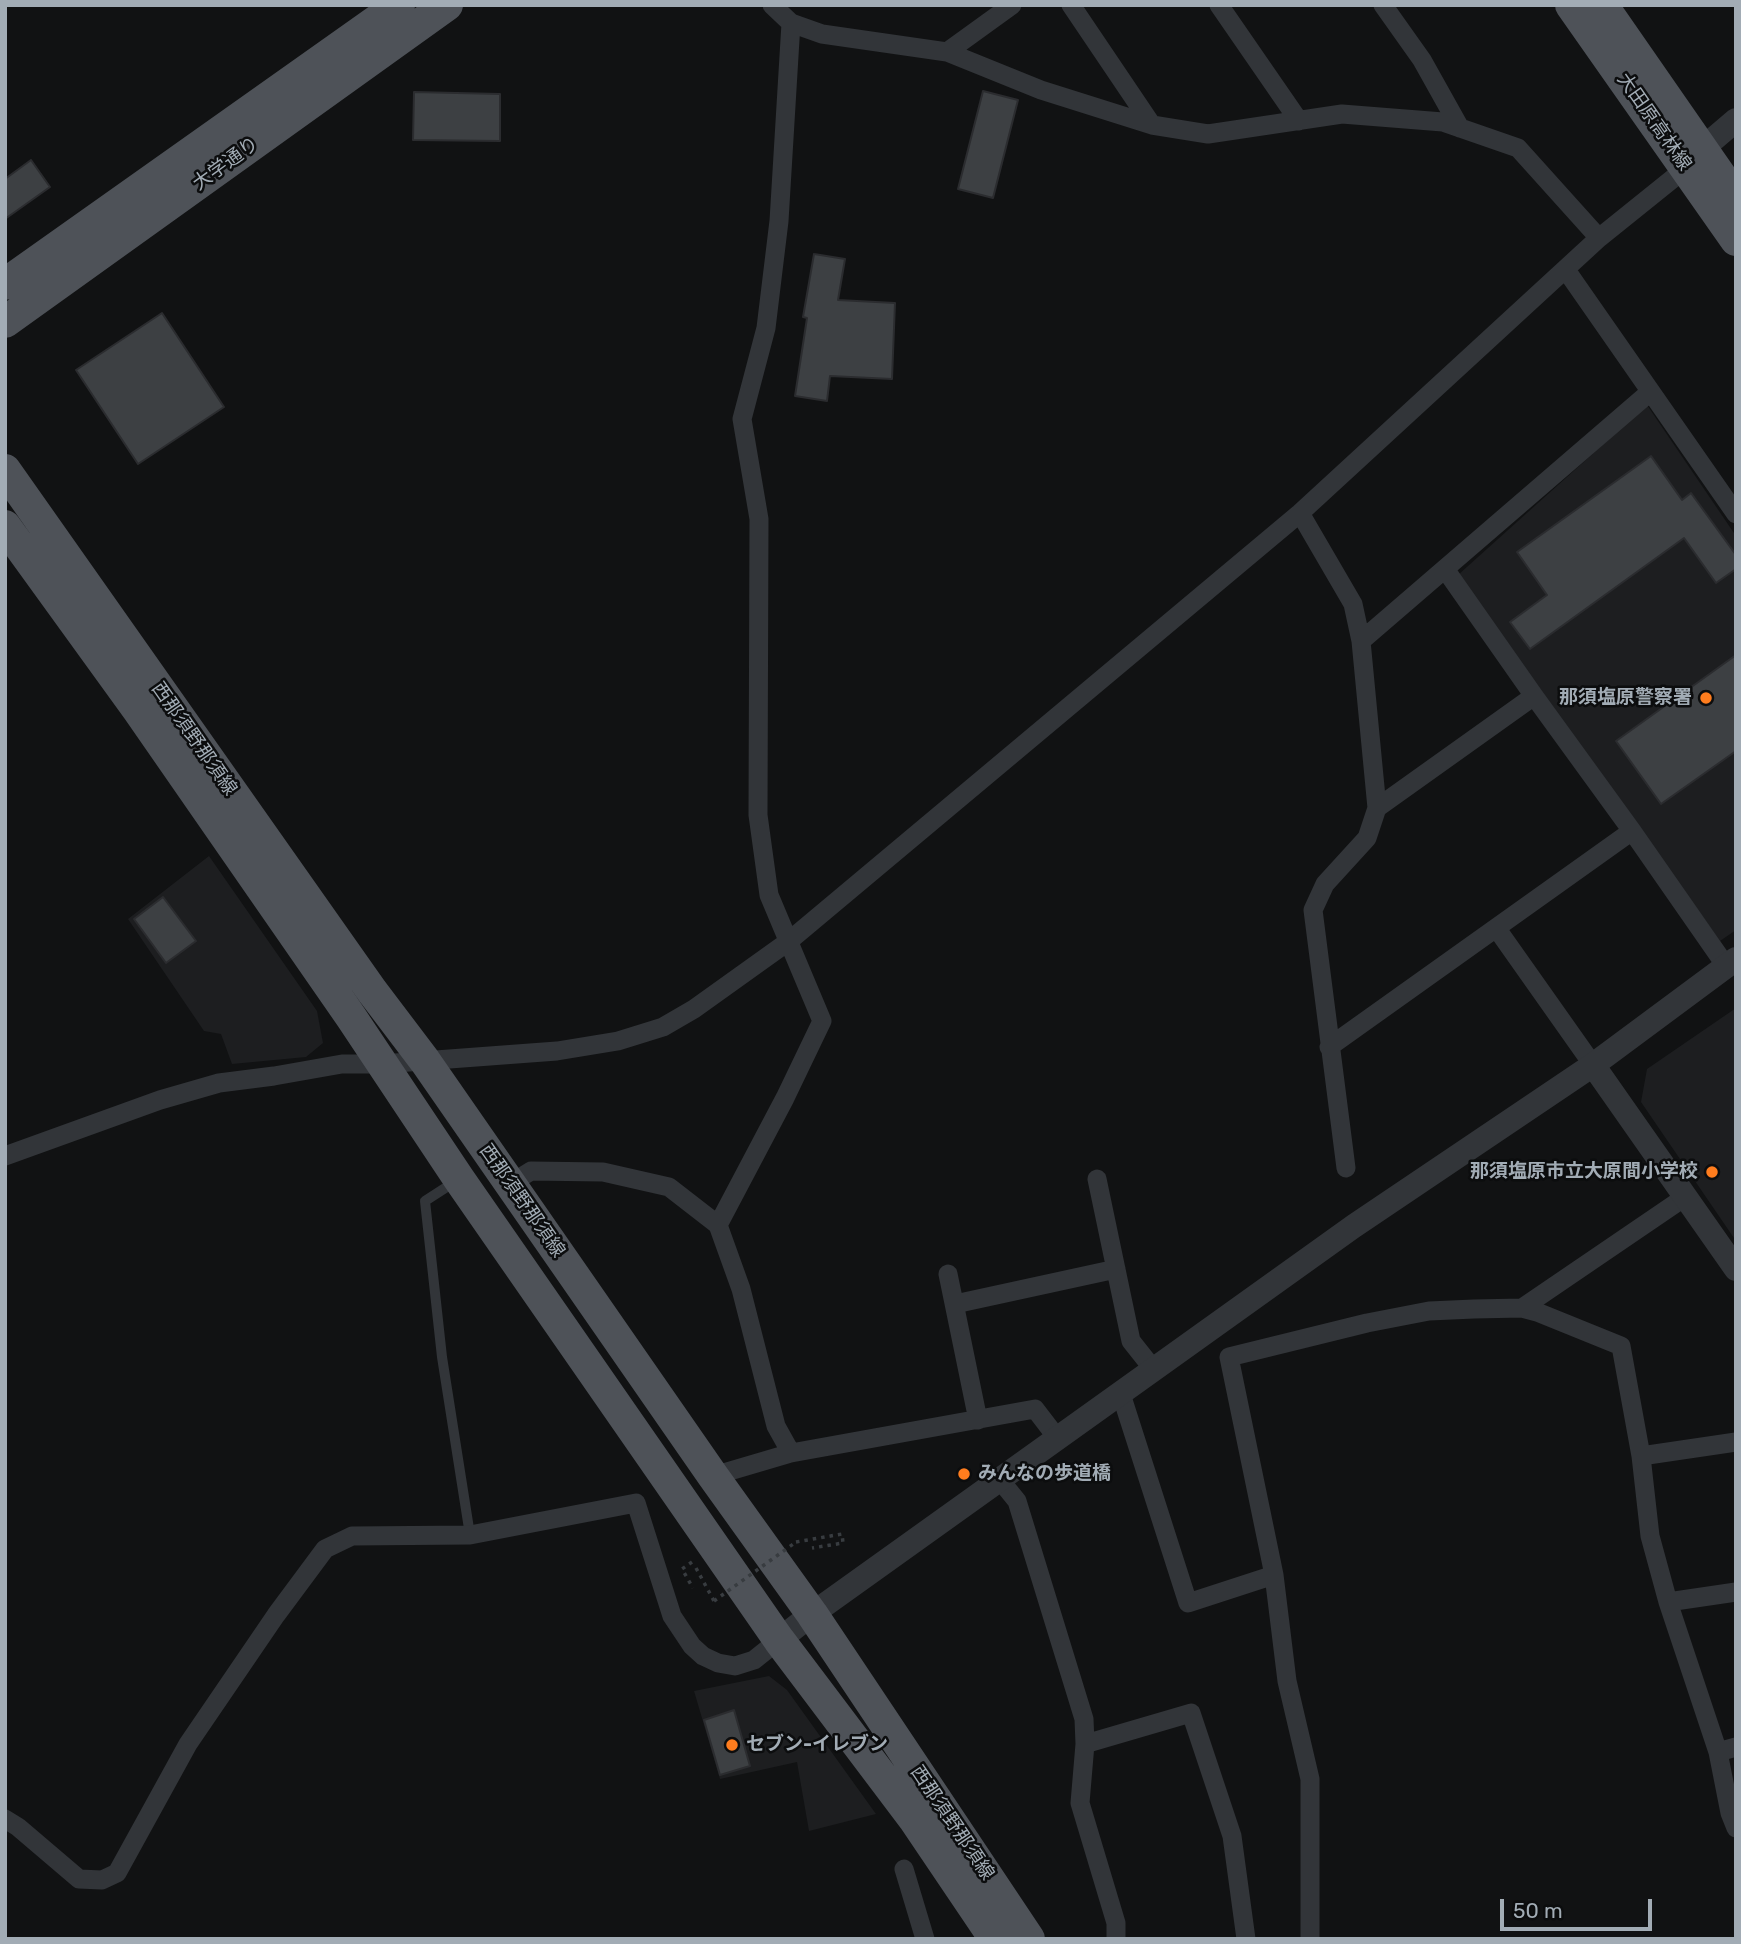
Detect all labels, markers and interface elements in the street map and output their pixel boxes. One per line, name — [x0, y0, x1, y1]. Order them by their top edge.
street label: 大田原高林線 — [1612, 69, 1696, 175]
street label: 大学通り — [189, 132, 263, 196]
street label: 西那須野那須線 — [147, 678, 241, 800]
place label: 那須塩原警察署 — [1559, 687, 1692, 709]
marker: 那須塩原警察署 — [1698, 690, 1714, 706]
street label: 西那須野那須線 — [475, 1140, 569, 1262]
place label: 那須塩原市立大原間小学校 — [1470, 1161, 1698, 1183]
marker: 那須塩原市立大原間小学校 — [1704, 1164, 1720, 1180]
place label: みんなの歩道橋 — [978, 1463, 1111, 1485]
marker: みんなの歩道橋 — [956, 1466, 972, 1482]
place label: セブン-イレブン — [746, 1734, 888, 1756]
marker: セブン-イレブン — [724, 1737, 740, 1753]
street label: 西那須野那須線 — [905, 1761, 999, 1885]
scale bar — [1503, 1884, 1655, 1928]
text: 50 m — [1513, 1898, 1563, 1923]

